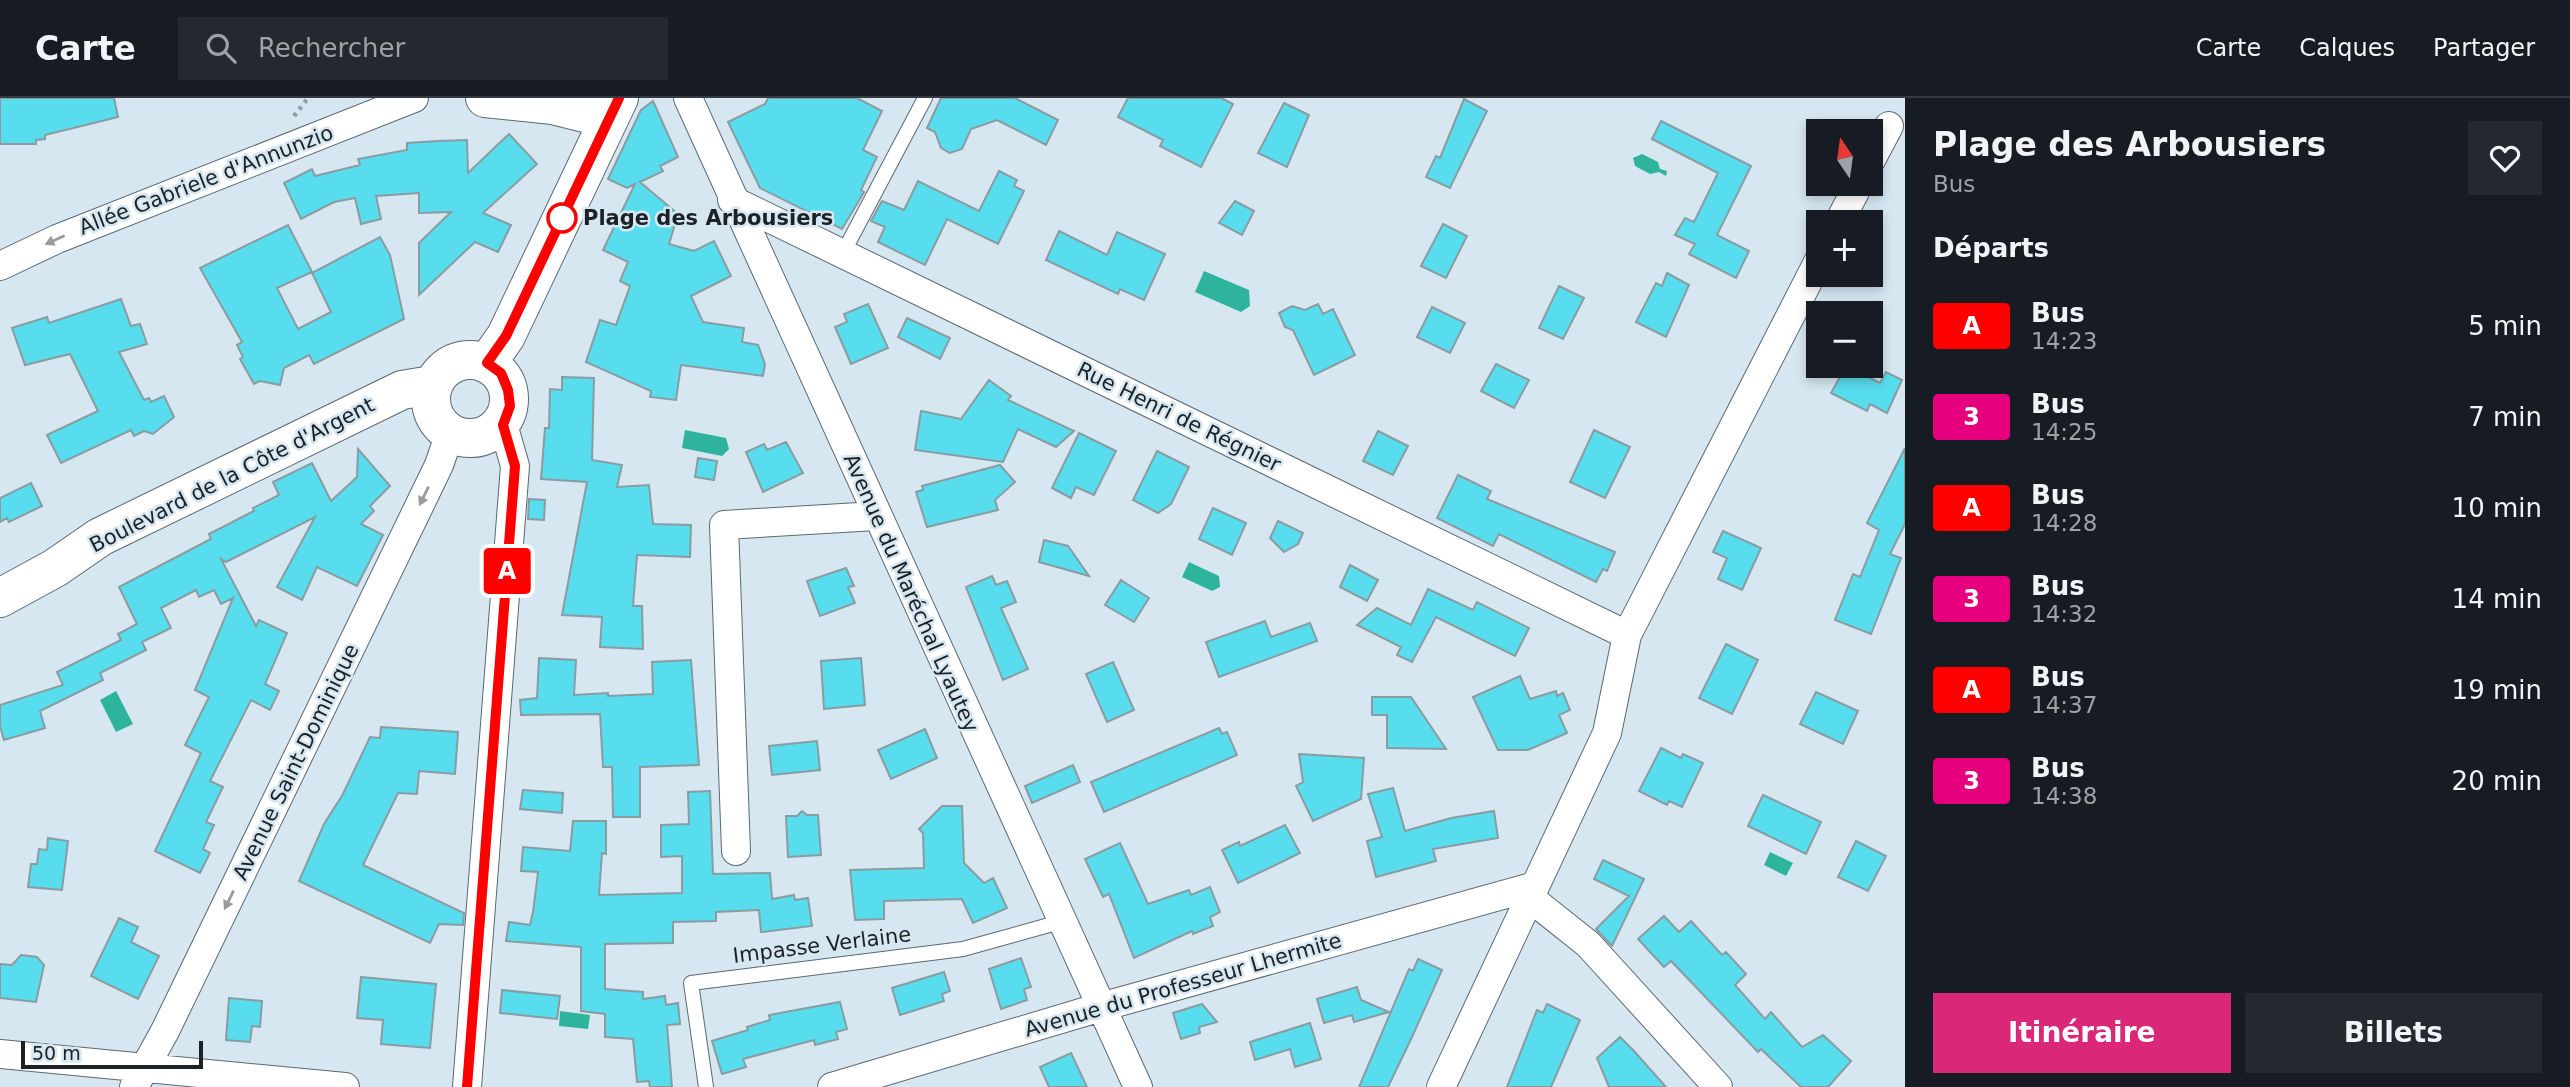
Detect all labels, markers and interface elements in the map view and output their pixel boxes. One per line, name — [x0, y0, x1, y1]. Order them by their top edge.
search box — [178, 17, 668, 80]
text: Carte — [35, 29, 136, 68]
icon: search — [202, 29, 240, 67]
text: Rechercher — [258, 33, 405, 63]
text: Carte — [2196, 34, 2261, 62]
text: Calques — [2299, 34, 2395, 62]
text: Partager — [2433, 34, 2535, 62]
north arrow — [1806, 119, 1883, 196]
map controls — [1806, 119, 1883, 378]
street label: Allée Gabriele d'Annunzio — [76, 120, 336, 240]
button: heart — [2468, 121, 2542, 195]
text: Plage des Arbousiers — [1933, 125, 2326, 164]
text: Bus — [1933, 171, 1975, 197]
marker: Plage des Arbousiers — [547, 203, 577, 233]
place label: Plage des Arbousiers — [583, 206, 833, 230]
button: + — [1806, 210, 1883, 287]
text: Départs — [1933, 233, 2049, 263]
one-way arrow — [45, 234, 65, 246]
text: Bus — [2031, 298, 2085, 328]
button: − — [1806, 301, 1883, 378]
text: 5 min — [2468, 311, 2542, 341]
text: A — [1962, 312, 1981, 340]
text: 14:23 — [2031, 328, 2097, 354]
street label: Rue Henri de Régnier — [1073, 357, 1285, 477]
text: Bus — [2031, 389, 2085, 419]
street label: Boulevard de la Côte d'Argent — [86, 393, 378, 557]
text: 7 min — [2468, 402, 2542, 432]
text: 3 — [1963, 403, 1980, 431]
text: 14:25 — [2031, 419, 2097, 445]
street label: Avenue du Maréchal Lyautey — [839, 450, 983, 736]
text: Bus — [2031, 480, 2085, 510]
one-way arrow — [418, 486, 429, 506]
text: 10 min — [2452, 493, 2542, 523]
text: A — [1962, 494, 1981, 522]
text: 14:28 — [2031, 510, 2097, 536]
line badge: A — [484, 548, 530, 594]
text: A — [498, 557, 516, 585]
text: Bus — [2031, 571, 2085, 601]
text: 14 min — [2452, 584, 2542, 614]
text: 3 — [1963, 585, 1980, 613]
text: 14:32 — [2031, 601, 2097, 627]
street label: Avenue Saint-Dominique — [228, 640, 364, 884]
text: Bus — [2031, 662, 2085, 692]
text: 19 min — [2452, 675, 2542, 705]
text: A — [1962, 676, 1981, 704]
text: 14:37 — [2031, 692, 2097, 718]
text: Bus — [2031, 753, 2085, 783]
text: 20 min — [2452, 766, 2542, 796]
text: 3 — [1963, 767, 1980, 795]
text: 14:38 — [2031, 783, 2097, 809]
one-way arrow — [223, 890, 235, 910]
street label: Impasse Verlaine — [732, 922, 912, 968]
street label: Avenue du Professeur Lhermite — [1022, 928, 1344, 1042]
button: Itinéraire — [1933, 993, 2231, 1073]
button: Billets — [2245, 993, 2542, 1073]
scale bar — [21, 1038, 203, 1070]
text: 50 m — [32, 1042, 81, 1064]

